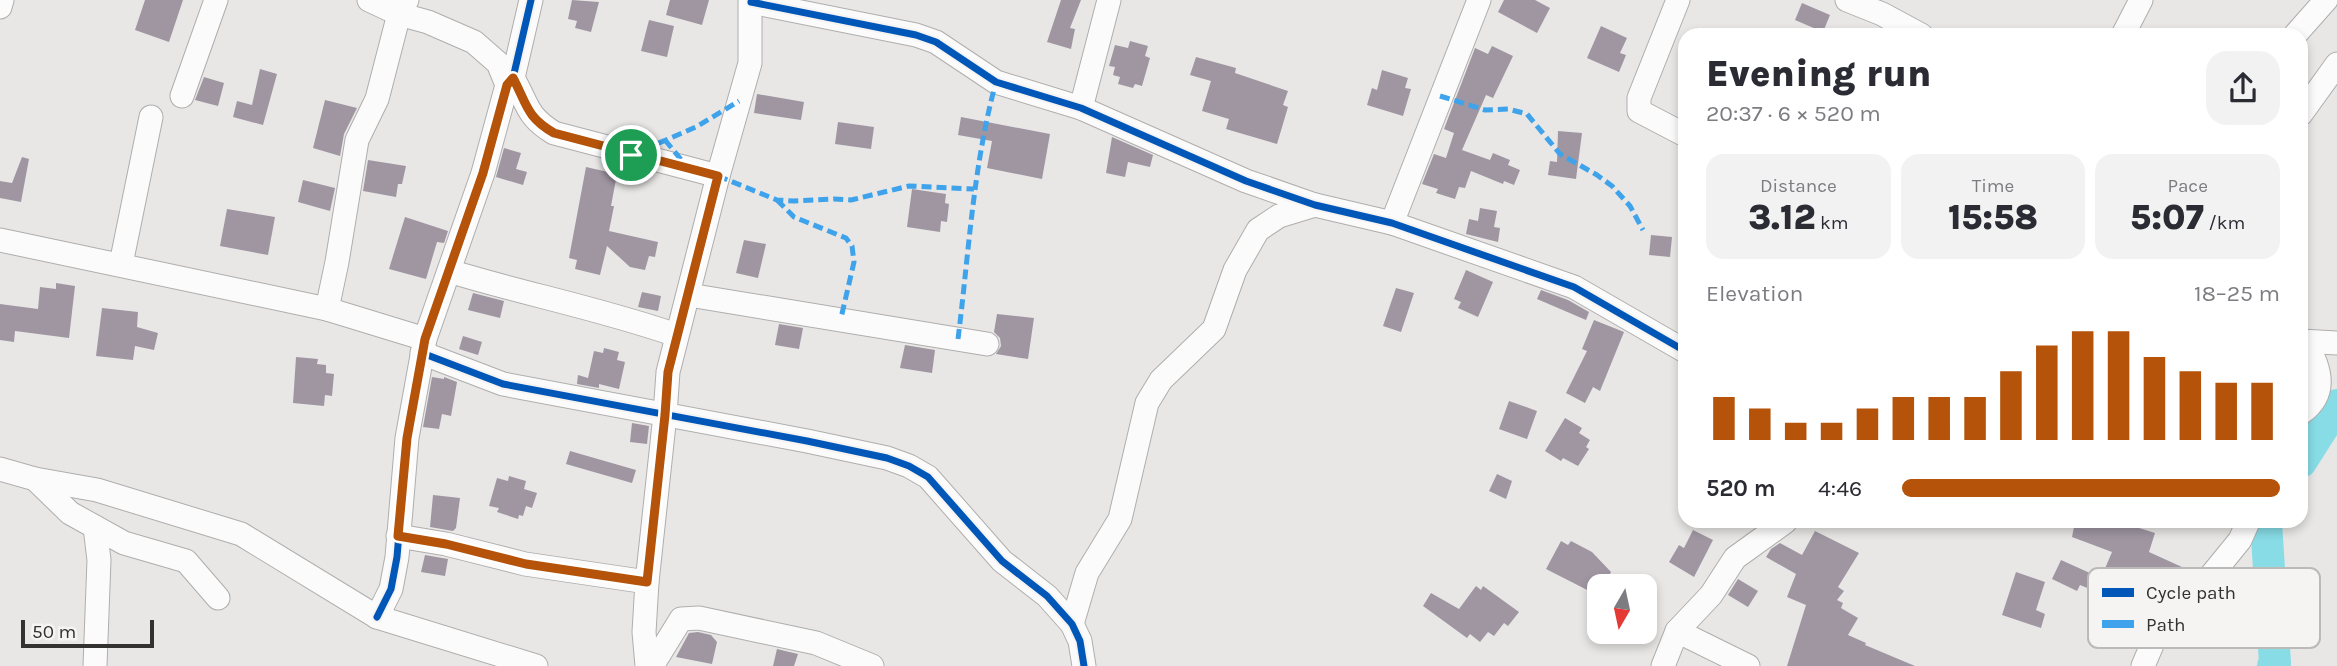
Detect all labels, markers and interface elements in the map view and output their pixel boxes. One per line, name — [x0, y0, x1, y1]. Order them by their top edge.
text: Evening run — [1706, 51, 1931, 96]
button: share — [2206, 51, 2280, 125]
text: 20:37 · 6 × 520 m — [1706, 100, 1881, 127]
pin — [601, 125, 661, 185]
icon: arrive — [612, 136, 650, 174]
text: Distance — [1760, 175, 1837, 197]
text: Time — [1972, 175, 2014, 197]
text: Pace — [2167, 175, 2208, 197]
text: 3.12 — [1748, 197, 1816, 238]
text: 15:58 — [1948, 197, 2038, 238]
text: 5:07 — [2130, 197, 2204, 238]
text: km — [1816, 212, 1849, 234]
text: /km — [2204, 212, 2245, 234]
text: Elevation — [1706, 280, 1803, 307]
text: 18–25 m — [2194, 280, 2280, 307]
text: 520 m — [1706, 475, 1776, 502]
text: 4:46 — [1818, 475, 1862, 502]
legend — [2088, 568, 2320, 648]
north arrow — [1587, 574, 1657, 644]
map controls — [1587, 574, 1657, 644]
text: Cycle path — [2146, 582, 2236, 604]
text: Path — [2146, 614, 2186, 636]
scale bar — [21, 617, 154, 649]
text: 50 m — [32, 621, 76, 643]

